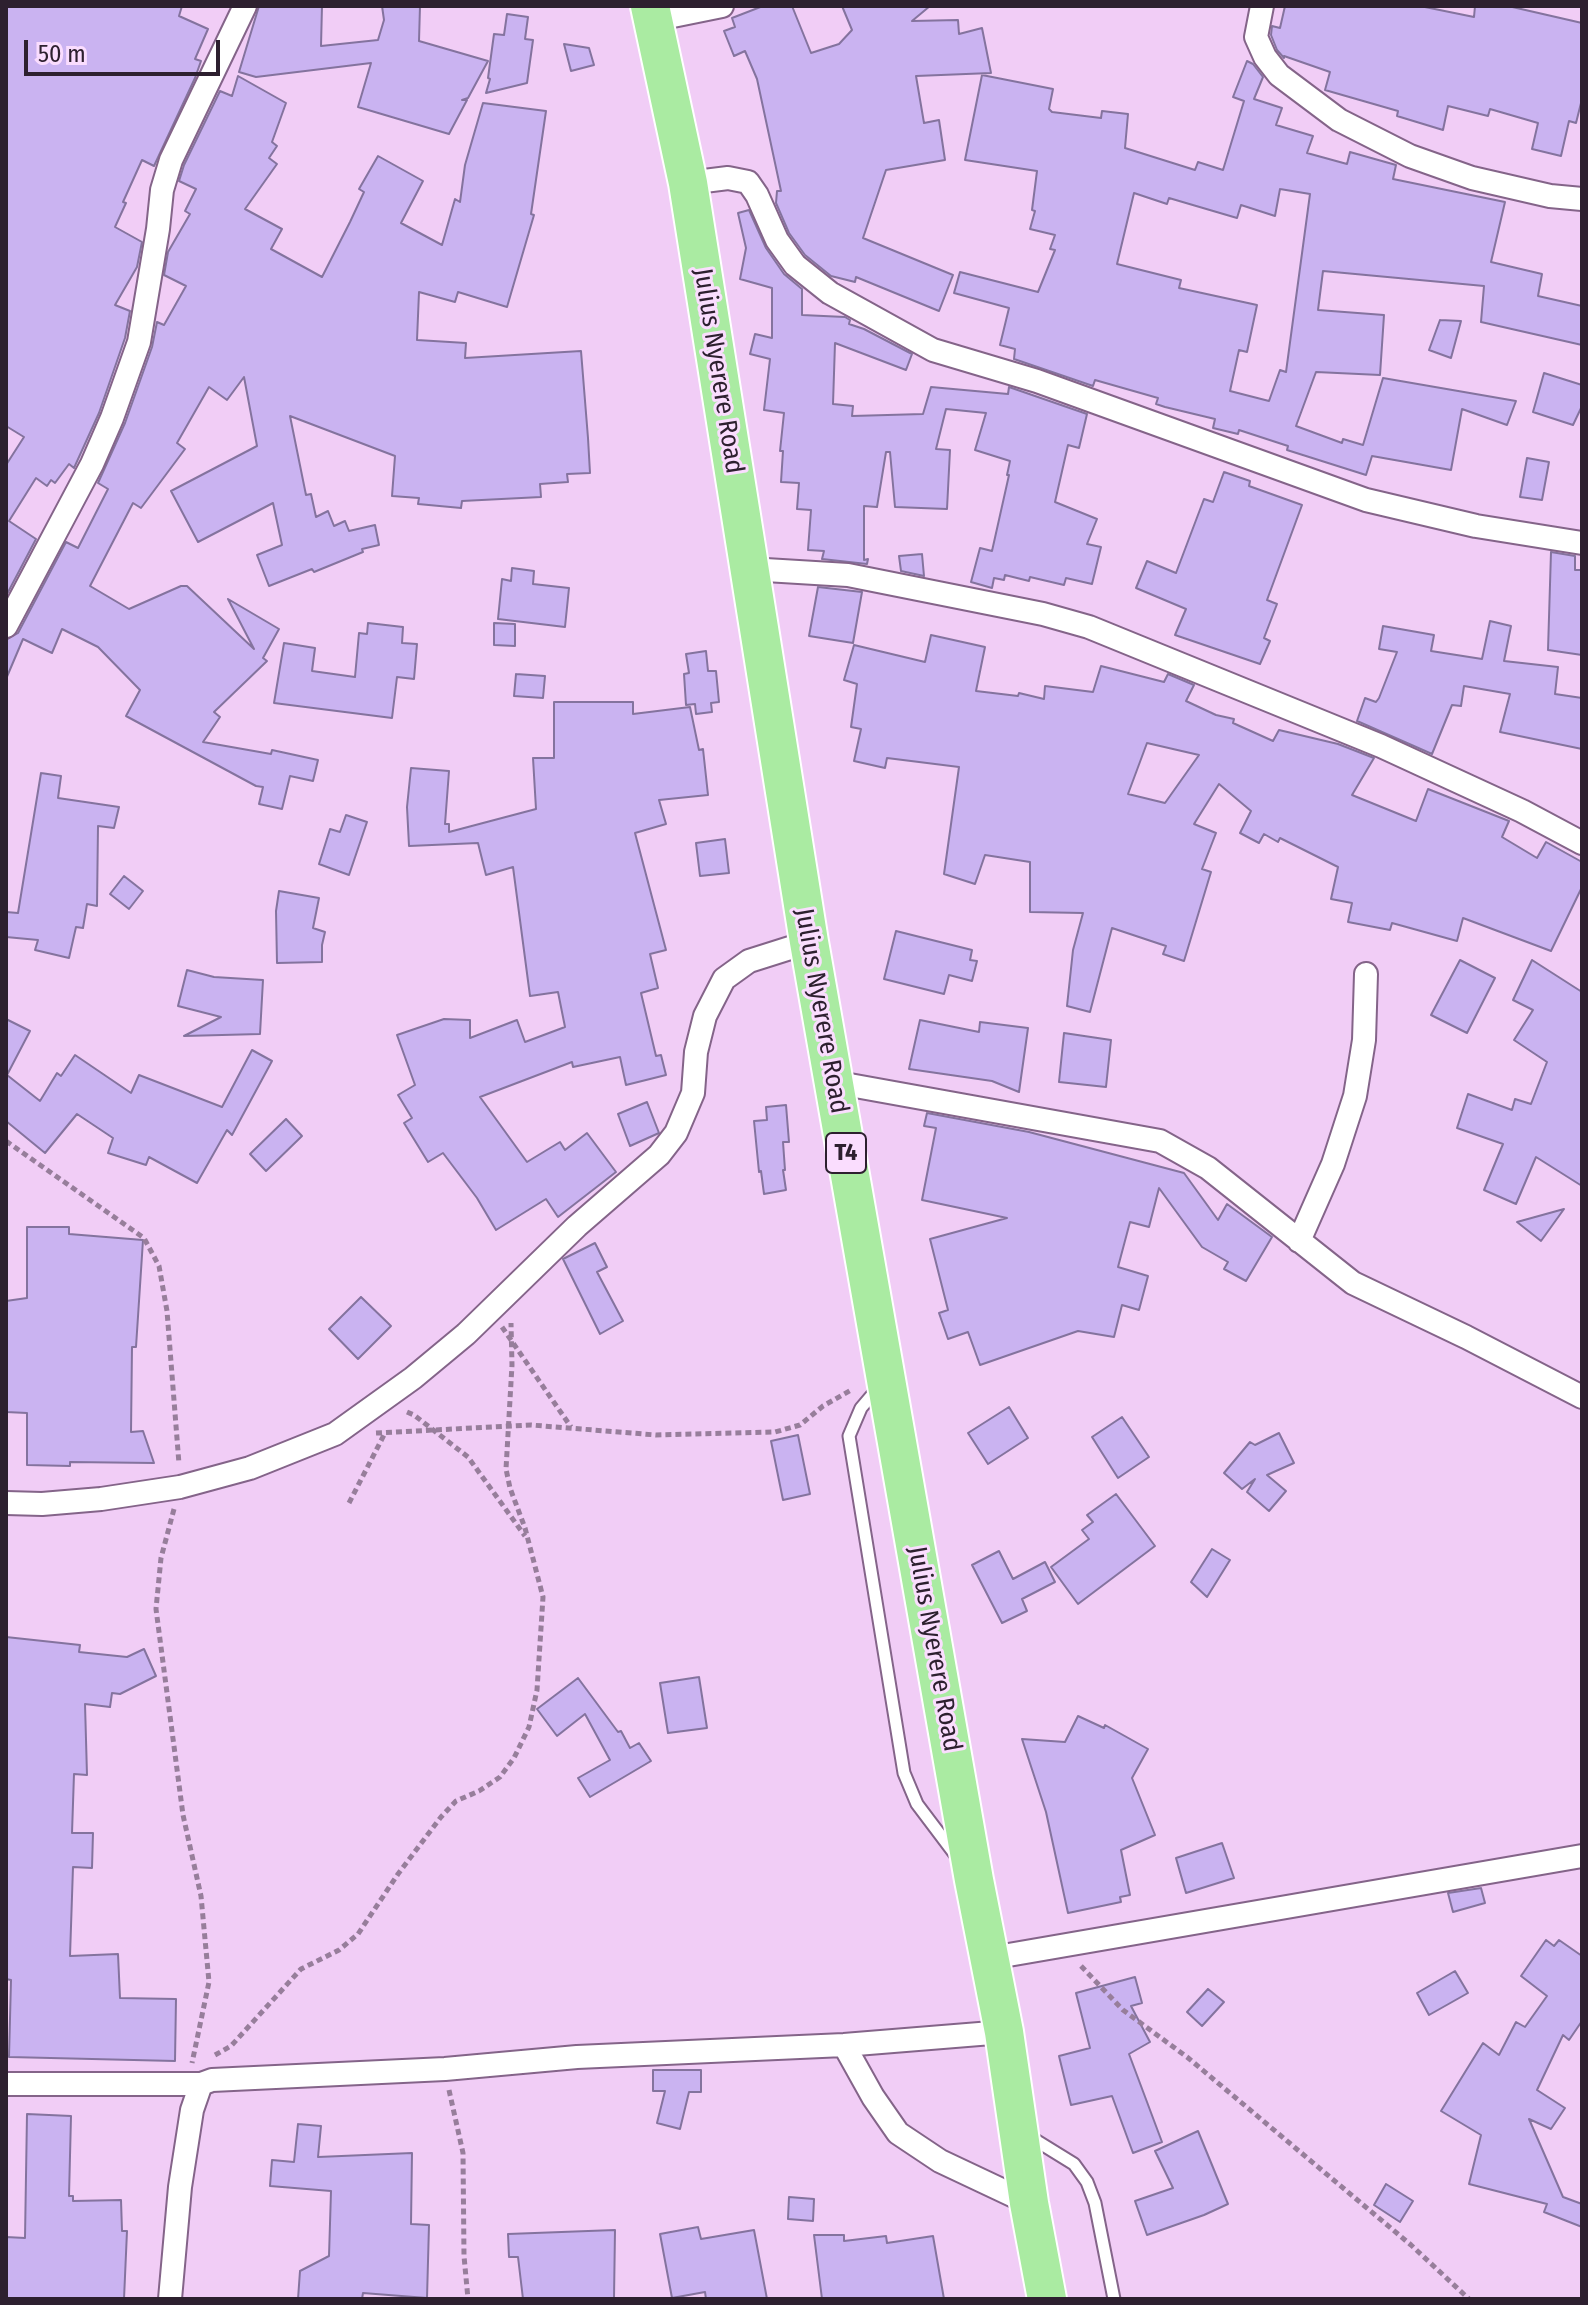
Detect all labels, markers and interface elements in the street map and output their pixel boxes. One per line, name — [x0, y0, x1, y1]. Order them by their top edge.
scale bar — [28, 24, 224, 74]
text: 50 m — [38, 40, 86, 68]
street label: Julius Nyerere Road — [686, 266, 750, 476]
street label: Julius Nyerere Road — [788, 906, 854, 1116]
road number: T4 — [826, 1133, 866, 1173]
street label: Julius Nyerere Road — [901, 1544, 967, 1754]

